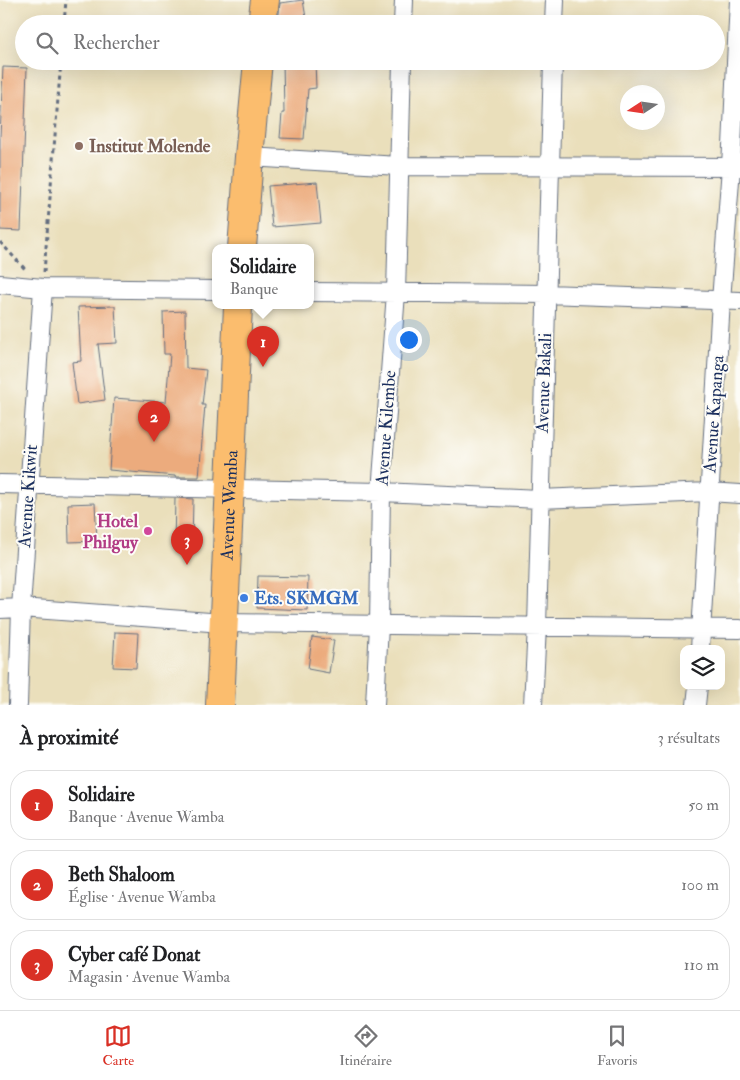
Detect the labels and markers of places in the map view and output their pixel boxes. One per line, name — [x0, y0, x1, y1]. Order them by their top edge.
place label: Institut Molende — [89, 135, 211, 158]
marker: Institut Molende — [73, 140, 85, 152]
pin: 1 — [247, 326, 279, 367]
pin: 2 — [138, 401, 170, 442]
place label: Hotel Philguy — [82, 510, 139, 554]
pin: 3 — [171, 524, 203, 565]
marker: Hotel Philguy — [142, 525, 154, 537]
place label: Ets. SKMGM — [254, 587, 359, 610]
marker: Ets. SKMGM — [238, 592, 250, 604]

